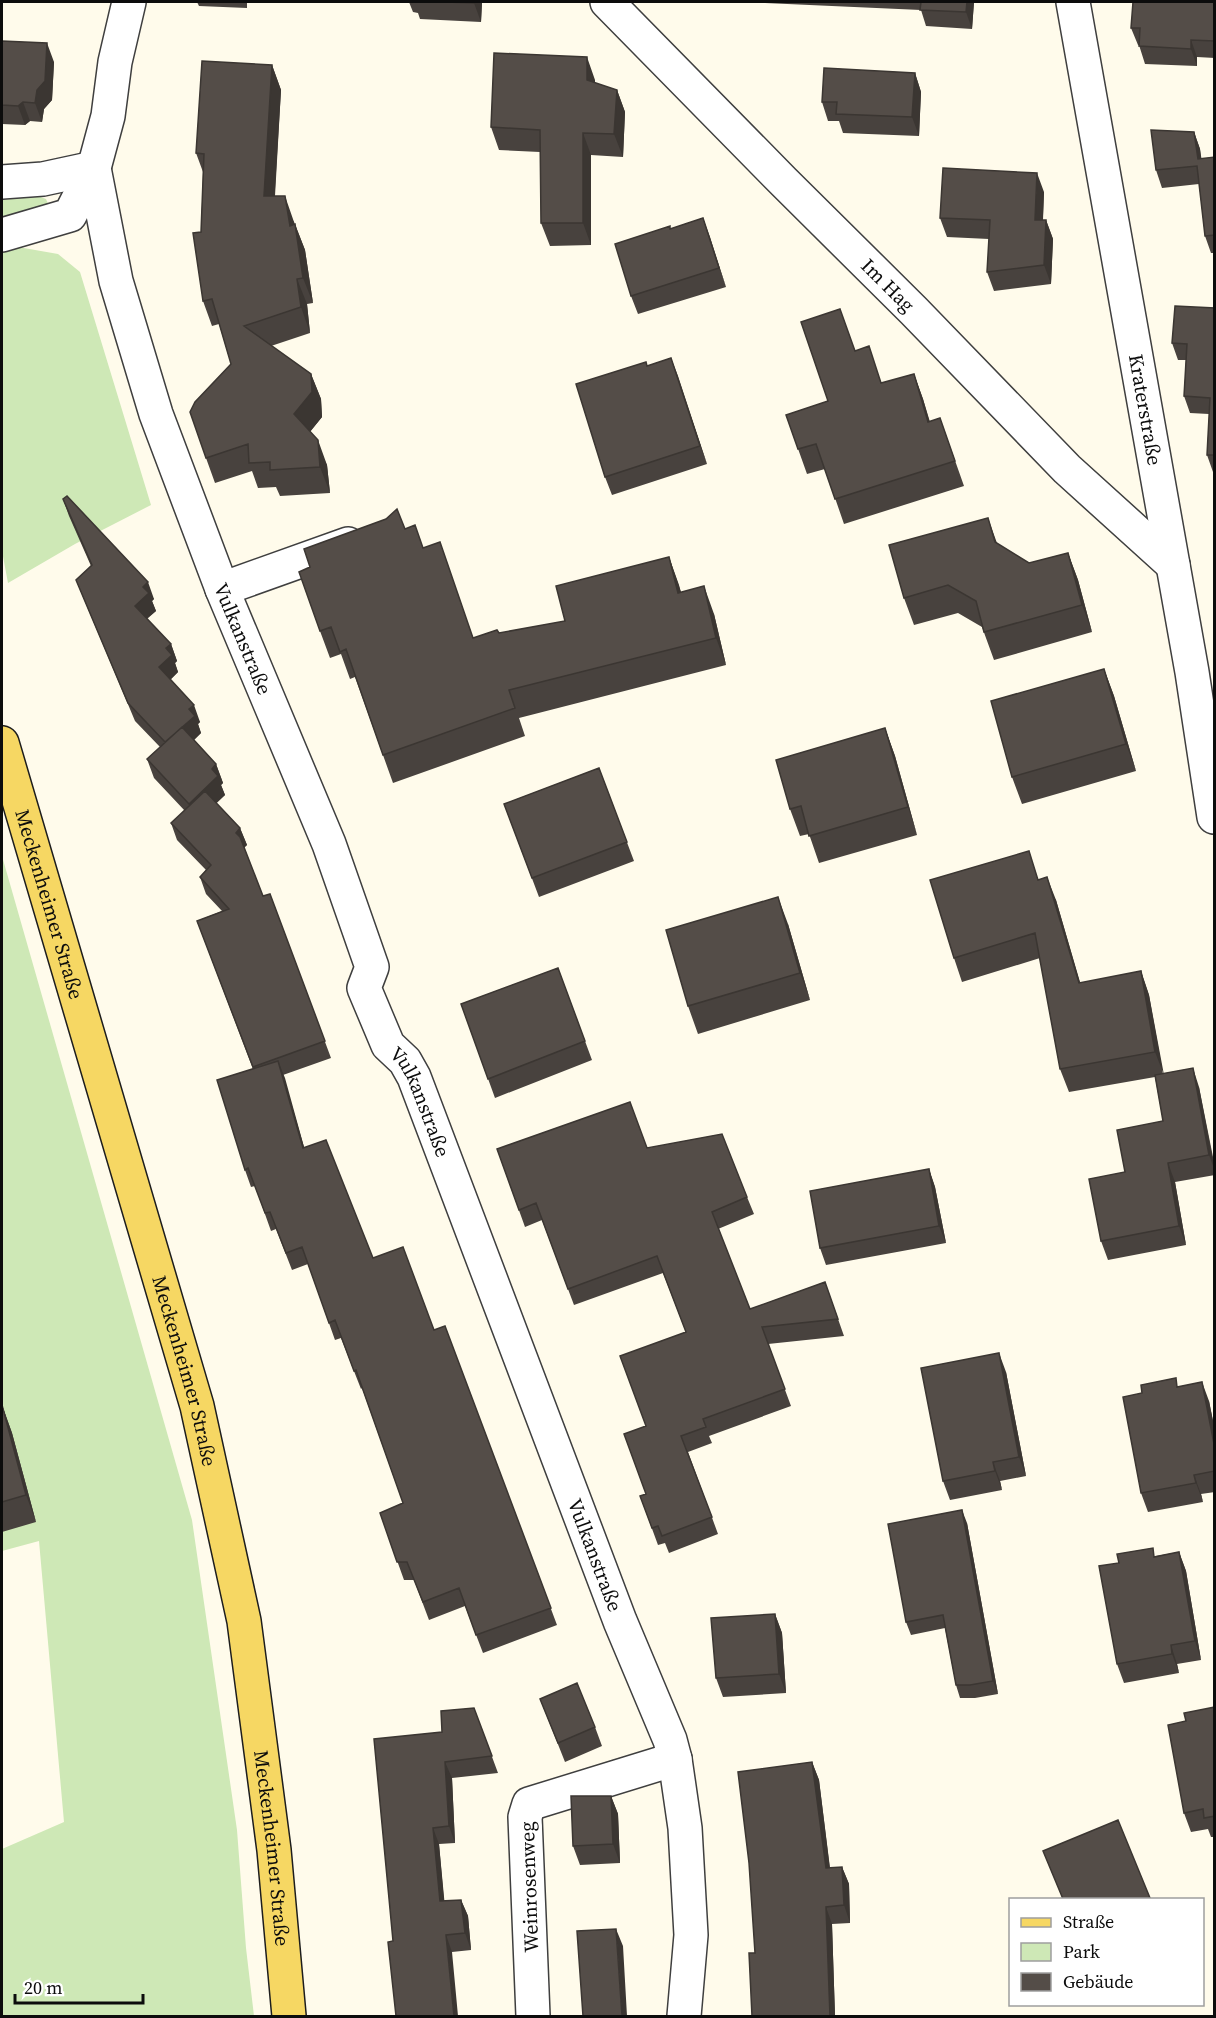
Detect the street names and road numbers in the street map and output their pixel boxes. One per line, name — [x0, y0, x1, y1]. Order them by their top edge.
street label: Im Hag — [855, 252, 921, 318]
street label: Kraterstraße — [1122, 352, 1169, 467]
street label: Vulkanstraße — [207, 579, 279, 699]
street label: Meckenheimer Straße — [8, 806, 91, 1003]
street label: Vulkanstraße — [384, 1040, 457, 1161]
street label: Meckenheimer Straße — [145, 1272, 224, 1469]
street label: Vulkanstraße — [561, 1494, 629, 1615]
street label: Meckenheimer Straße — [247, 1748, 297, 1947]
street label: Weinrosenweg — [513, 1821, 545, 1953]

